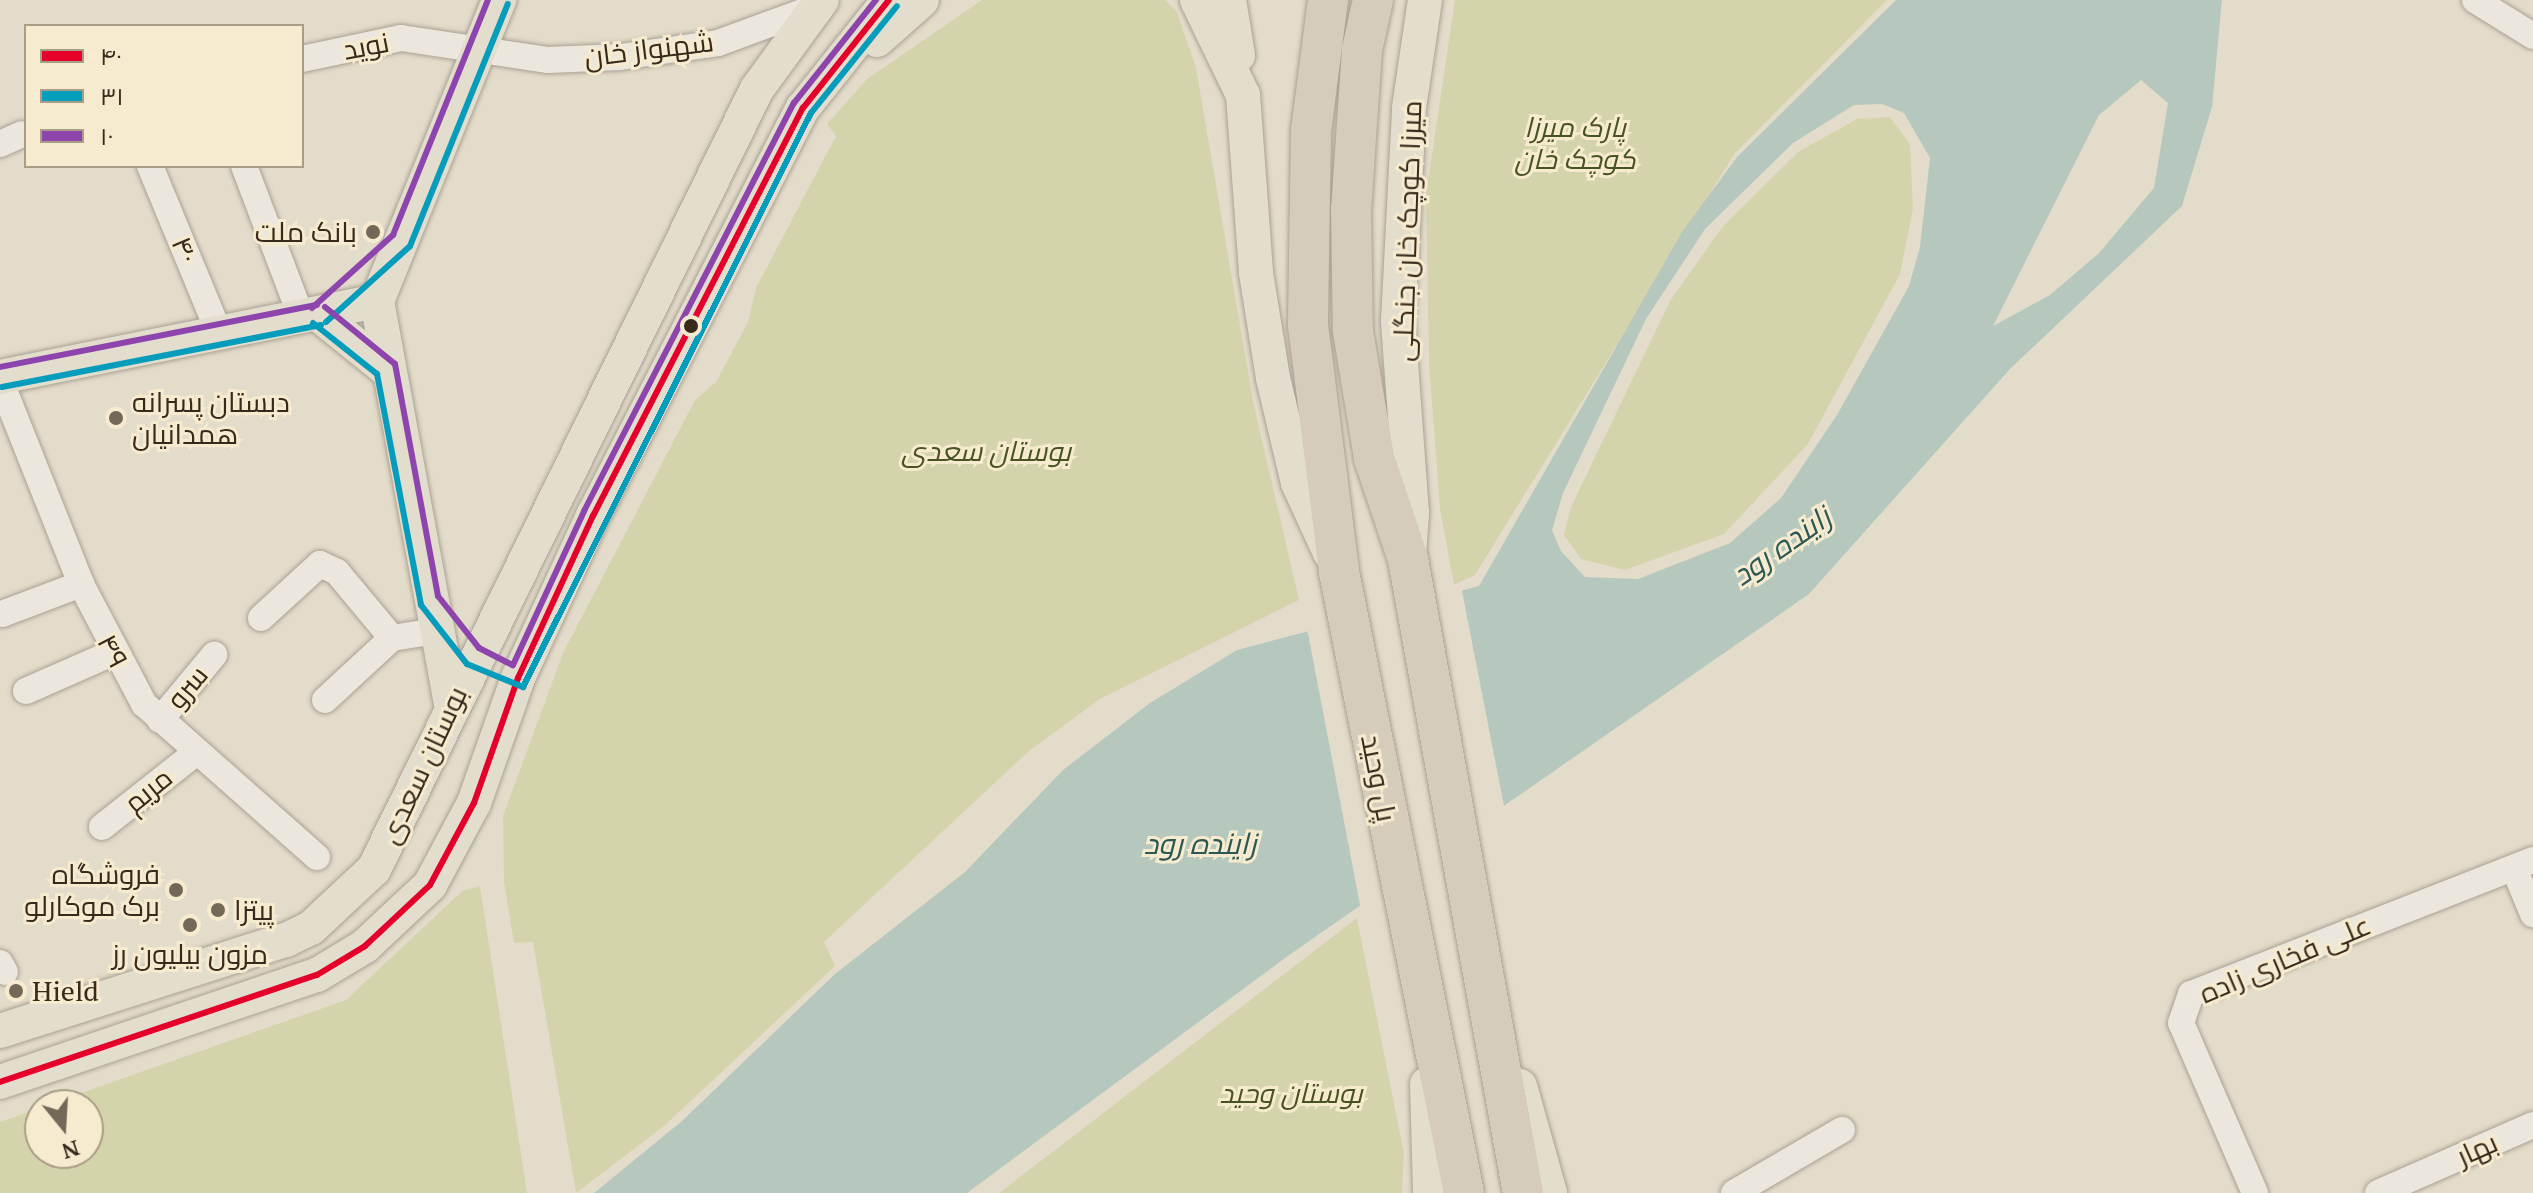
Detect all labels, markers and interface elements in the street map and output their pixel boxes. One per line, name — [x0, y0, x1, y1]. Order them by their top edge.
legend — [24, 24, 304, 168]
street label: شهنواز خان — [582, 24, 716, 74]
street label: نوید — [340, 25, 392, 67]
text: ۴۰ — [100, 40, 122, 72]
text: ۳۱ — [100, 80, 124, 112]
street label: میرزا کوچک خان جنگلی — [1386, 100, 1428, 362]
park label: پارک میرزا کوچک خان — [1514, 110, 1636, 176]
text: ۱۰ — [100, 120, 113, 152]
place label: بانک ملت — [255, 215, 357, 249]
marker: بانک ملت — [364, 223, 382, 241]
street label: ۴۰ — [165, 232, 205, 268]
unlabelled marker — [683, 318, 699, 334]
place label: دبستان پسرانه همدانیان — [132, 385, 290, 451]
marker: دبستان پسرانه همدانیان — [107, 409, 125, 427]
park label: بوستان سعدی — [901, 434, 1071, 468]
water label: زاینده رود — [1725, 499, 1837, 593]
street label: ۴۹ — [90, 628, 136, 674]
street label: سرو — [159, 658, 215, 716]
street label: بوستان سعدی — [372, 681, 474, 849]
street label: پل وحید — [1354, 732, 1404, 824]
street label: مریم — [117, 760, 179, 820]
water label: زاینده رود — [1144, 825, 1256, 861]
place label: فروشگاه برک موکارلو — [24, 857, 160, 923]
marker: فروشگاه برک موکارلو — [167, 881, 185, 899]
place label: پیتزا — [234, 893, 274, 927]
marker: پیتزا — [209, 901, 227, 919]
street label: علی فخاری زاده — [2194, 908, 2376, 1010]
marker: مزون بیلیون رز — [181, 916, 199, 934]
place label: مزون بیلیون رز — [112, 937, 268, 971]
place label: Hield — [32, 974, 99, 1008]
marker: Hield — [7, 982, 25, 1000]
park label: بوستان وحید — [1220, 1076, 1362, 1110]
north arrow — [24, 1089, 104, 1169]
street label: بهار — [2451, 1125, 2503, 1173]
text: N — [59, 1134, 83, 1167]

